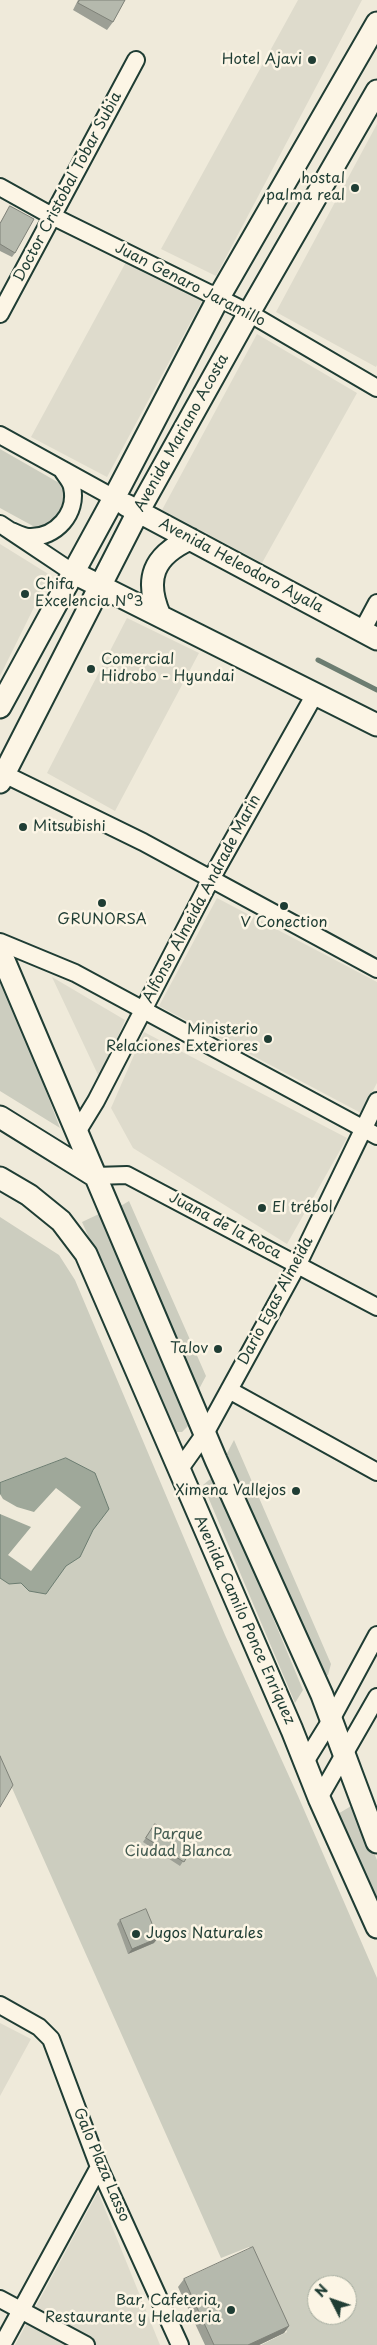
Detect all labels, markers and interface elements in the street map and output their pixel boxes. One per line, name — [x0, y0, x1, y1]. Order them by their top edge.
place label: Hotel Ajavi — [222, 51, 302, 69]
marker: Hotel Ajavi — [306, 54, 318, 66]
street label: Doctor Cristobal Tobar Subia — [10, 89, 126, 285]
place label: hostal palma real — [266, 170, 345, 205]
marker: hostal palma real — [349, 182, 361, 194]
street label: Juan Genaro Jaramillo — [112, 239, 268, 331]
street label: Avenida Mariano Acosta — [131, 351, 233, 515]
street label: Avenida Heleodoro Ayala — [156, 515, 326, 617]
place label: Chifa Excelencia Nº3 — [35, 576, 143, 611]
marker: Chifa Excelencia Nº3 — [19, 588, 31, 600]
place label: Comercial Hidrobo - Hyundai — [101, 651, 235, 686]
marker: Comercial Hidrobo - Hyundai — [85, 663, 97, 675]
street label: Alfonso Almeida Andrade Marin — [139, 792, 265, 1006]
place label: Mitsubishi — [33, 818, 106, 836]
marker: Mitsubishi — [17, 821, 29, 833]
marker: GRUNORSA — [96, 897, 108, 909]
marker: V Conection — [278, 900, 290, 912]
place label: GRUNORSA — [57, 911, 147, 929]
place label: V Conection — [240, 914, 328, 932]
place label: Ministerio Relaciones Exteriores — [106, 1021, 258, 1056]
marker: Ministerio Relaciones Exteriores — [262, 1033, 274, 1045]
street label: Juana de la Roca — [166, 1189, 284, 1263]
place label: El trébol — [272, 1199, 333, 1217]
marker: El trébol — [256, 1202, 268, 1214]
street label: Dario Egas Almeida — [235, 1234, 317, 1368]
place label: Talov — [170, 1340, 208, 1358]
marker: Talov — [212, 1343, 224, 1355]
place label: Ximena Vallejos — [176, 1482, 286, 1500]
marker: Ximena Vallejos — [290, 1485, 302, 1497]
street label: Avenida Camilo Ponce Enriquez — [190, 1513, 298, 1727]
park label: Parque Ciudad Blanca — [124, 1826, 232, 1861]
place label: Jugos Naturales — [146, 1925, 263, 1943]
marker: Jugos Naturales — [130, 1928, 142, 1940]
street label: Galo Plaza Lasso — [69, 2105, 133, 2225]
north arrow — [307, 2275, 357, 2325]
text: N — [309, 2279, 333, 2302]
place label: Bar, Cafeteria, Restaurante y Heladeria — [45, 2292, 221, 2327]
marker: Bar, Cafeteria, Restaurante y Heladeria — [225, 2304, 237, 2316]

